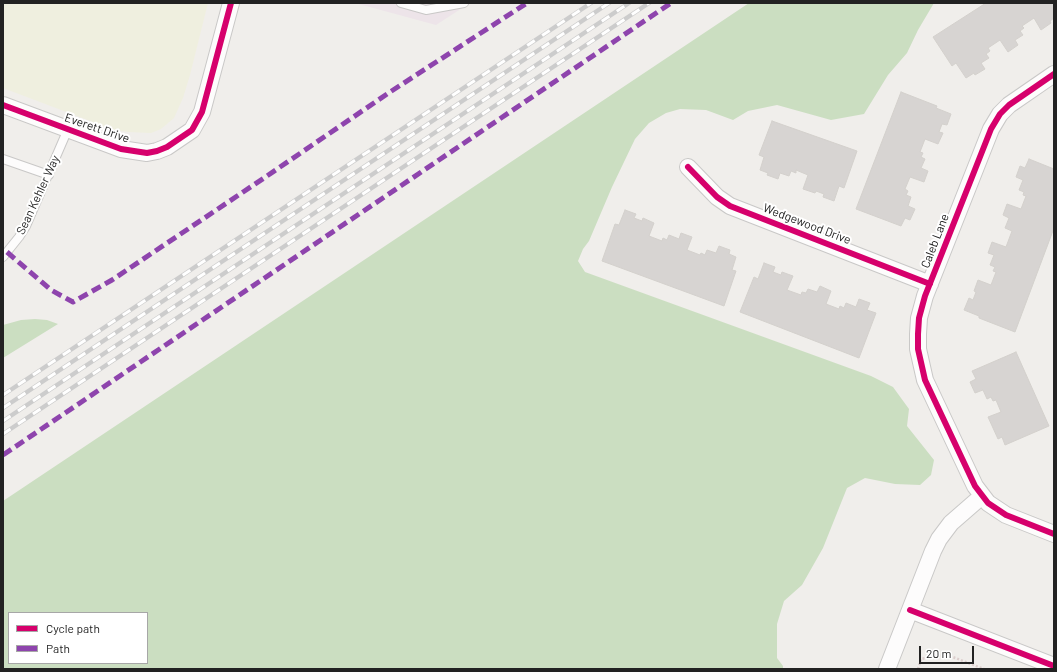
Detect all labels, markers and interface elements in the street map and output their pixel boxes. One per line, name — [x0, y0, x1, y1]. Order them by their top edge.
street label: Everett Drive — [63, 110, 131, 146]
street label: Sean Kehler Way — [13, 153, 63, 237]
street label: Wedgewood Drive — [761, 201, 853, 247]
street label: Caleb Lane — [918, 212, 952, 270]
legend — [8, 612, 148, 664]
text: Cycle path — [46, 621, 100, 635]
scale bar — [921, 638, 976, 664]
text: Path — [46, 641, 70, 655]
text: 20 m — [926, 646, 952, 660]

